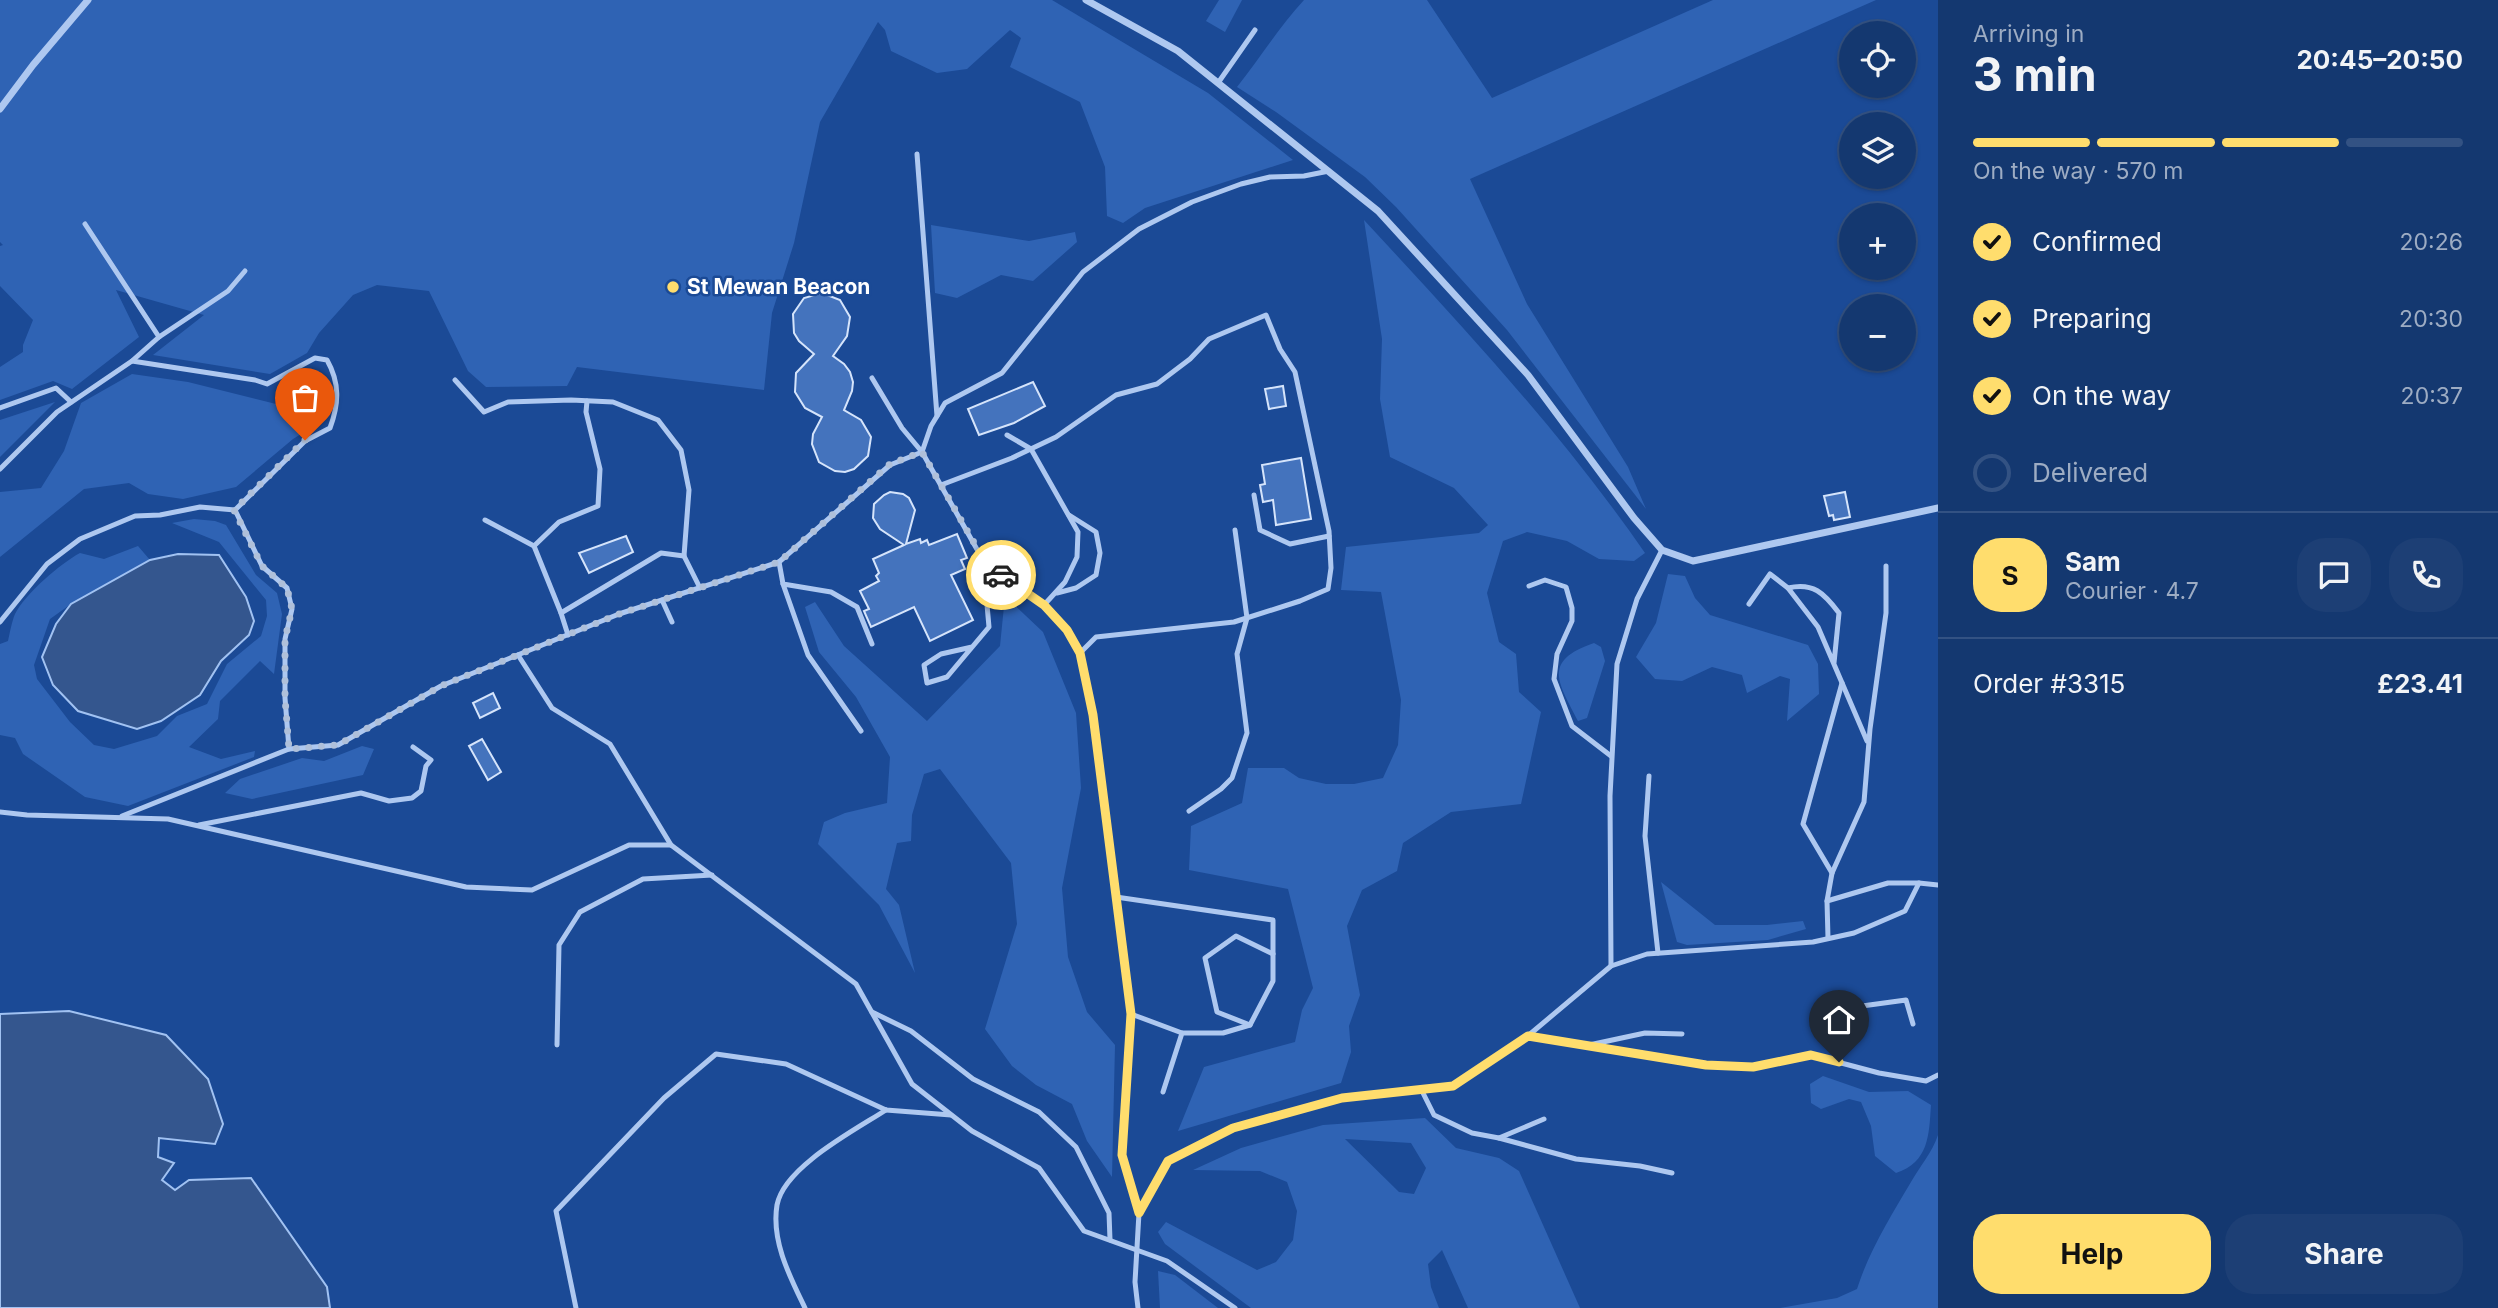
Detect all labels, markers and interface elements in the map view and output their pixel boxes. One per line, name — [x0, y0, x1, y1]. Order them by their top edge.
text: Arriving in — [1973, 20, 2084, 48]
map controls — [1839, 21, 1916, 371]
button: locate — [1839, 21, 1916, 98]
text: 20:45–20:50 — [2296, 44, 2463, 75]
text: 3 min — [1973, 46, 2097, 102]
button: layers — [1839, 112, 1916, 189]
text: On the way · 570 m — [1973, 157, 2183, 185]
button: + — [1839, 203, 1916, 280]
icon: check — [1973, 223, 2011, 261]
text: Confirmed — [2032, 226, 2162, 257]
text: 20:26 — [2400, 228, 2463, 256]
place label: St Mewan Beacon — [687, 274, 870, 299]
marker: St Mewan Beacon — [665, 279, 681, 295]
button: − — [1839, 294, 1916, 371]
icon: check — [1973, 300, 2011, 338]
text: Preparing — [2032, 303, 2152, 334]
text: 20:30 — [2399, 305, 2463, 333]
pin — [275, 368, 335, 440]
icon: check — [1973, 377, 2011, 415]
icon: bag — [286, 379, 324, 417]
text: On the way — [2032, 380, 2171, 411]
text: 20:37 — [2401, 382, 2463, 410]
text: Delivered — [2032, 457, 2148, 488]
button: chat — [2297, 538, 2371, 612]
button: phone — [2389, 538, 2463, 612]
courier — [966, 540, 1036, 610]
text: Sam — [2065, 546, 2121, 577]
icon: car — [982, 556, 1020, 594]
text: S — [2001, 560, 2019, 591]
text: Courier · 4.7 — [2065, 577, 2199, 605]
text: Order #3315 — [1973, 668, 2125, 699]
text: £23.41 — [2377, 668, 2463, 699]
pin — [1809, 990, 1869, 1062]
icon: home — [1820, 1001, 1858, 1039]
button: Help — [1973, 1214, 2211, 1294]
button: Share — [2225, 1214, 2463, 1294]

